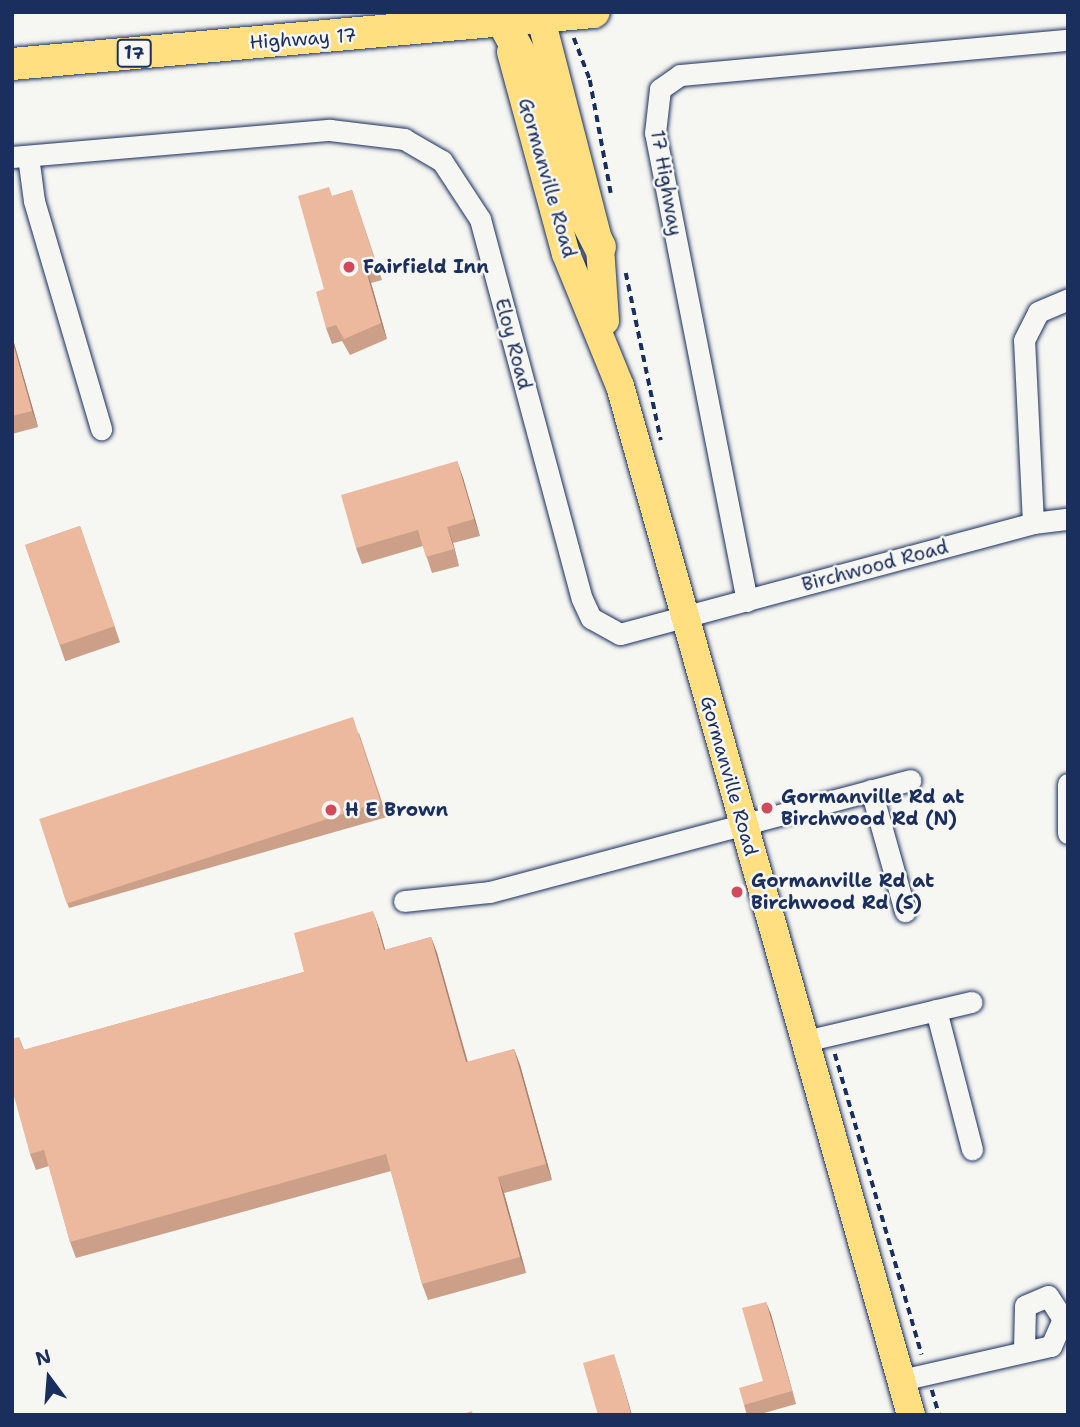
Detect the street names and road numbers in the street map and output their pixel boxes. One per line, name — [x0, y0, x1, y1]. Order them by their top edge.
street label: Highway 17 — [249, 24, 357, 54]
road number: 17 — [116, 38, 152, 68]
street label: Gormanville Road — [513, 96, 581, 260]
street label: 17 Highway — [645, 128, 687, 238]
street label: Eloy Road — [490, 296, 536, 392]
street label: Birchwood Road — [799, 536, 951, 596]
street label: Gormanville Road — [695, 694, 763, 858]

